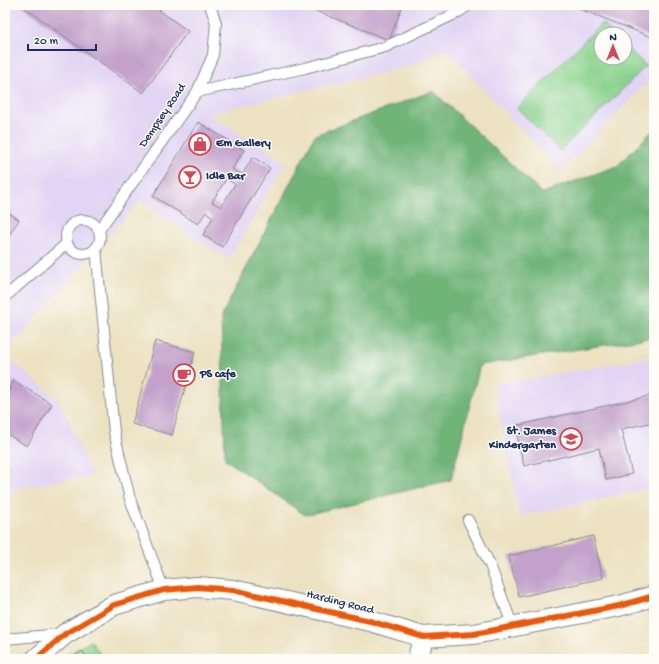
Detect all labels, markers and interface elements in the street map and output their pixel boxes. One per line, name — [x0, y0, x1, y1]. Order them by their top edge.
scale bar — [28, 26, 96, 52]
north arrow — [593, 26, 633, 66]
text: N — [609, 32, 617, 44]
text: 20 m — [34, 35, 59, 49]
street label: Dempsey Road — [136, 81, 190, 151]
shop icon: Em Gallery — [187, 131, 213, 157]
place label: Em Gallery — [215, 137, 271, 151]
bar icon: Idle Bar — [177, 164, 203, 190]
place label: Idle Bar — [206, 170, 246, 184]
cafe icon: PS cafe — [171, 362, 197, 388]
place label: PS cafe — [199, 368, 236, 382]
place label: St. James Kindergarten — [488, 425, 557, 453]
school or university icon: St. James Kindergarten — [558, 426, 584, 452]
street label: Harding Road — [305, 588, 376, 618]

